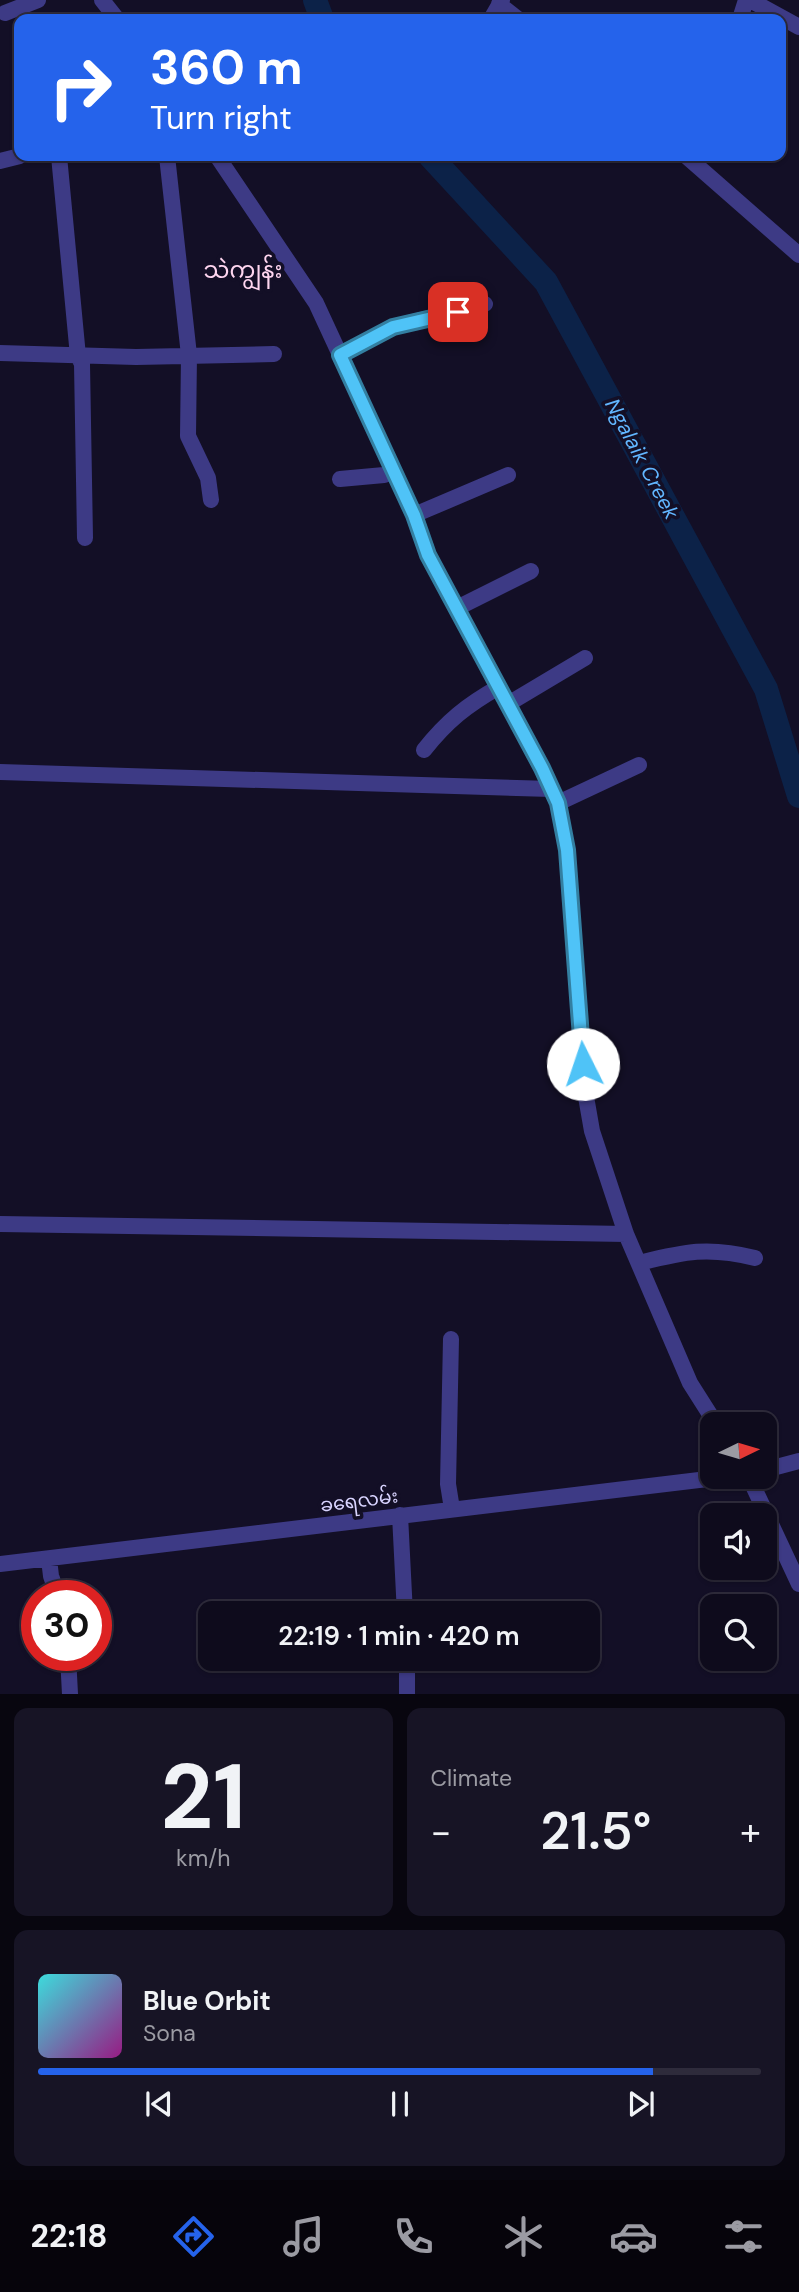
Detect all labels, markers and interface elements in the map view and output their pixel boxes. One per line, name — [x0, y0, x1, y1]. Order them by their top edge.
text: 360 m — [150, 35, 303, 99]
icon: right — [35, 42, 126, 133]
text: Turn right — [150, 97, 292, 139]
district label: သဲကျွန်း — [204, 254, 282, 291]
pin — [428, 282, 488, 342]
icon: arrive — [439, 293, 477, 331]
water label: Ngalaik Creek — [598, 394, 686, 525]
position arrow — [546, 1027, 620, 1101]
north arrow — [700, 1412, 777, 1489]
map controls — [700, 1412, 777, 1671]
street label: ခရေလမ်း — [318, 1481, 400, 1521]
button: sound — [700, 1503, 777, 1580]
speed limit sign: 30 — [21, 1580, 112, 1671]
button: search — [700, 1594, 777, 1671]
text: 22:19 · 1 min · 420 m — [278, 1619, 520, 1653]
text: 21 — [160, 1738, 246, 1856]
text: Climate — [431, 1763, 512, 1793]
text: 21.5° — [540, 1797, 651, 1865]
text: − — [431, 1807, 451, 1857]
text: + — [740, 1807, 761, 1857]
text: km/h — [176, 1843, 230, 1873]
text: Blue Orbit — [143, 1984, 271, 2018]
text: Sona — [143, 2018, 196, 2048]
icon: previous — [140, 2085, 178, 2123]
icon: pause — [381, 2085, 419, 2123]
icon: next — [622, 2085, 660, 2123]
icon: directions — [169, 2212, 218, 2261]
icon: music — [279, 2212, 328, 2261]
icon: phone — [389, 2212, 438, 2261]
icon: climate — [499, 2212, 548, 2261]
icon: car — [609, 2212, 658, 2261]
icon: filters — [719, 2212, 768, 2261]
text: 22:18 — [31, 2215, 108, 2257]

